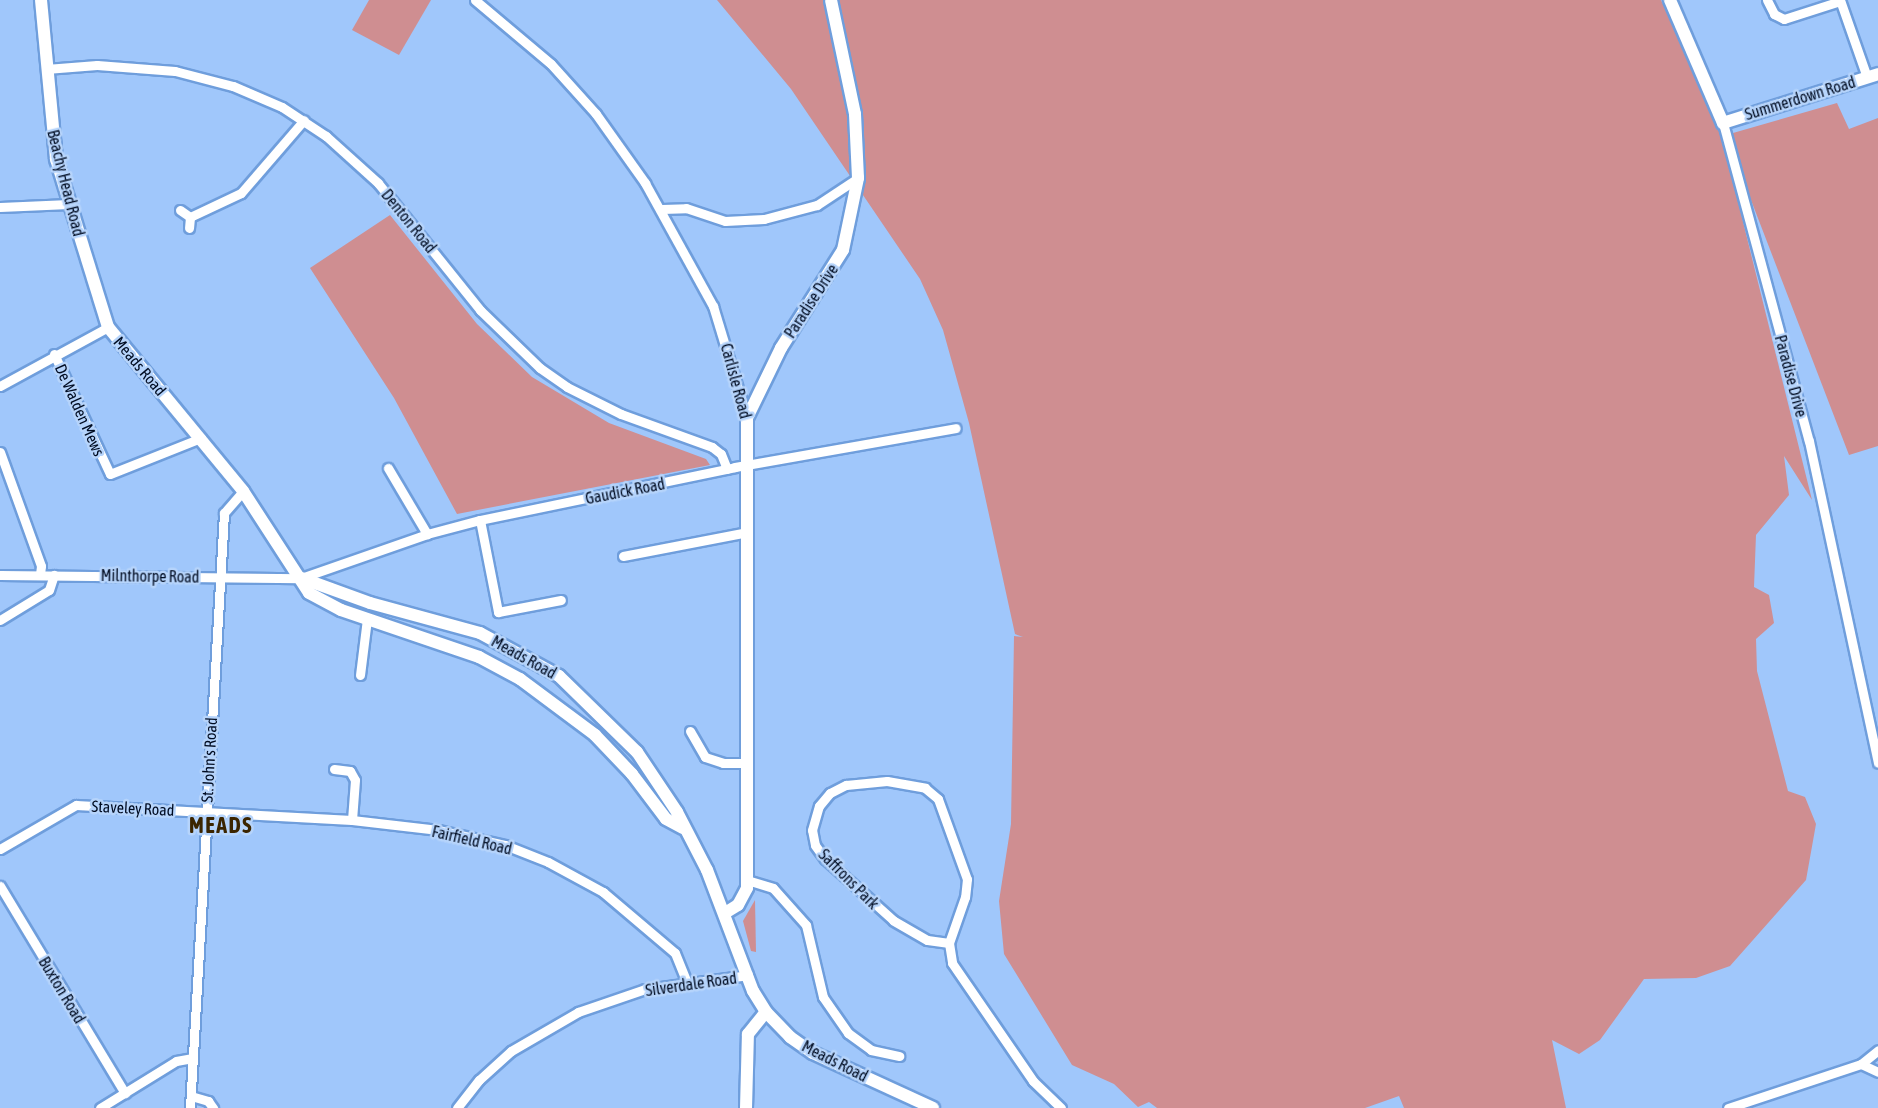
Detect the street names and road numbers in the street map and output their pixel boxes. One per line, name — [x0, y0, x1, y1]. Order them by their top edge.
street label: Summerdown Road — [1742, 72, 1858, 124]
street label: Beachy Head Road — [43, 128, 89, 238]
street label: Denton Road — [377, 185, 441, 257]
street label: Paradise Drive — [780, 260, 842, 342]
street label: Meads Road — [110, 332, 170, 400]
street label: Paradise Drive — [1771, 333, 1811, 419]
street label: Carlisle Road — [717, 341, 755, 421]
street label: De Walden Mews — [51, 361, 109, 459]
street label: Gaudick Road — [584, 474, 666, 508]
street label: Milnthorpe Road — [101, 566, 199, 586]
street label: Meads Road — [488, 631, 560, 683]
street label: St. John's Road — [197, 717, 221, 803]
street label: Staveley Road — [91, 796, 175, 820]
street label: Fairfield Road — [430, 821, 514, 859]
street label: Saffrons Park — [815, 845, 883, 913]
street label: Buxton Road — [35, 953, 89, 1027]
street label: Silverdale Road — [644, 968, 738, 1000]
street label: Meads Road — [799, 1036, 871, 1086]

